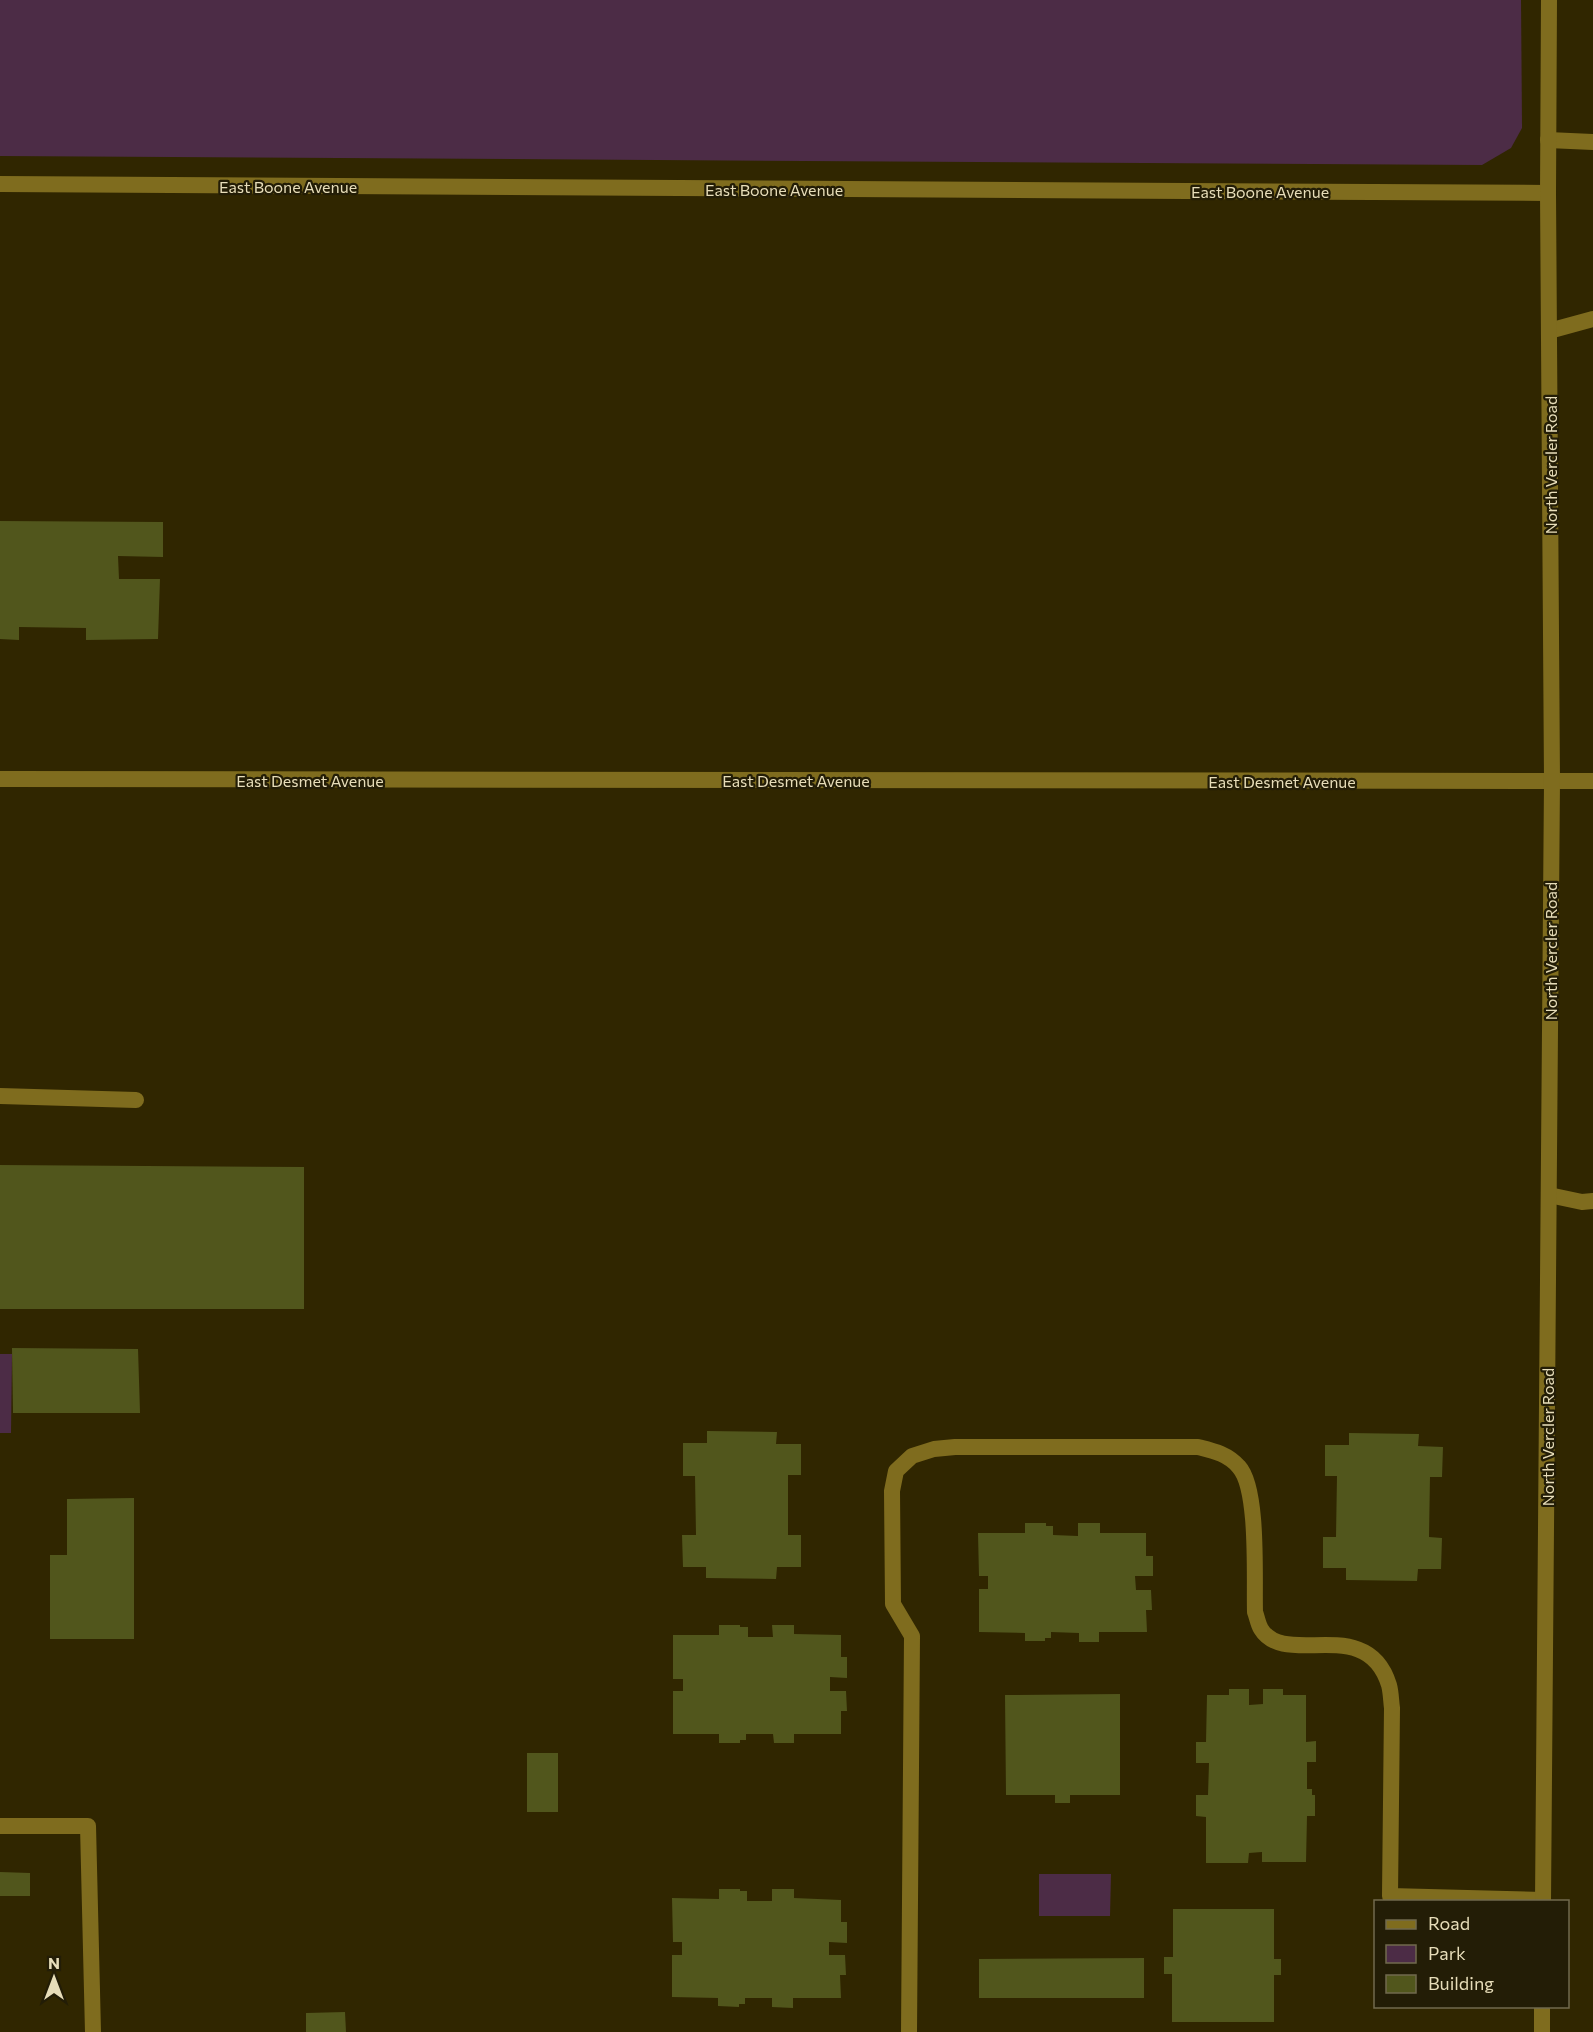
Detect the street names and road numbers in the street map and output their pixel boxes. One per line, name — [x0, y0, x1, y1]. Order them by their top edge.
street label: East Boone Avenue — [219, 177, 357, 196]
street label: East Boone Avenue — [705, 180, 843, 199]
street label: East Boone Avenue — [1191, 182, 1329, 201]
street label: North Vercler Road — [1541, 396, 1560, 534]
street label: East Desmet Avenue — [236, 771, 384, 790]
street label: East Desmet Avenue — [722, 771, 870, 790]
street label: East Desmet Avenue — [1208, 772, 1356, 791]
street label: North Vercler Road — [1541, 882, 1560, 1020]
street label: North Vercler Road — [1538, 1368, 1557, 1506]

